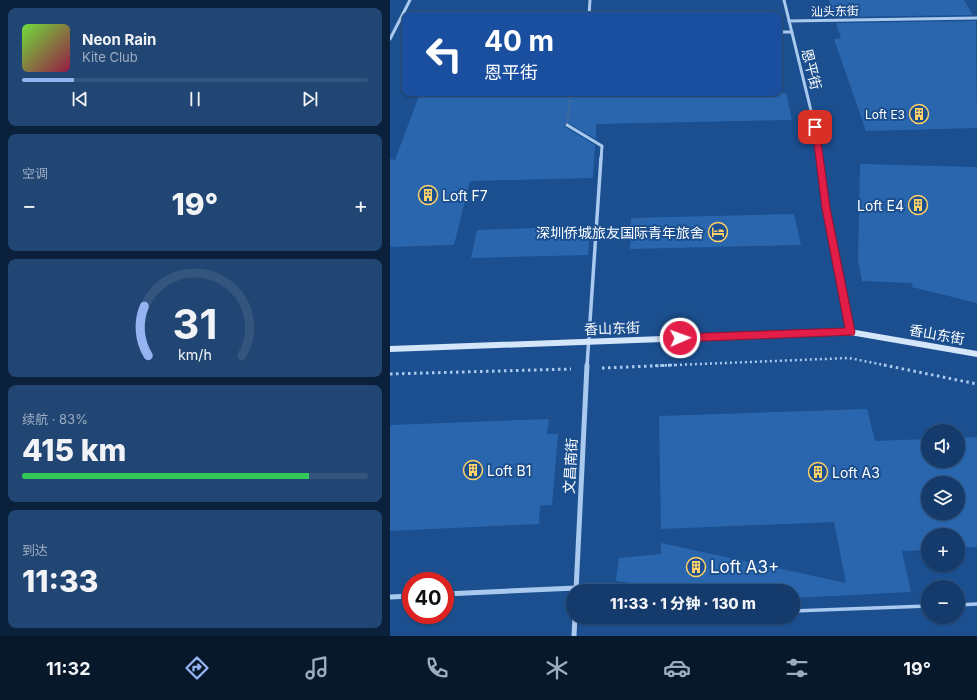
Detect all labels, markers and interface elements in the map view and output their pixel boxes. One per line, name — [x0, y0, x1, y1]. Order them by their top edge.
street label: 汕头东街 — [811, 3, 859, 19]
text: 40 m — [484, 24, 554, 58]
icon: left — [418, 28, 470, 80]
text: Neon Rain — [82, 30, 156, 49]
street label: 恩平街 — [799, 47, 825, 91]
text: Kite Club — [82, 49, 138, 65]
text: 恩平街 — [484, 62, 538, 83]
icon: previous — [69, 88, 91, 110]
icon: pause — [184, 88, 206, 110]
icon: next — [299, 88, 321, 110]
building icon: Loft E3 — [908, 103, 930, 125]
place label: Loft E3 — [865, 107, 905, 122]
pin — [798, 110, 832, 144]
icon: arrive — [804, 116, 826, 138]
text: 空调 — [22, 165, 48, 181]
building icon: Loft F7 — [417, 184, 439, 206]
text: 19° — [172, 186, 218, 222]
place label: Loft F7 — [442, 187, 488, 204]
text: − — [22, 192, 37, 218]
text: + — [353, 192, 368, 218]
building icon: Loft E4 — [907, 194, 929, 216]
place label: Loft E4 — [857, 197, 904, 214]
hotel icon: 深圳侨城旅友国际青年旅舍 — [707, 221, 729, 243]
place label: 深圳侨城旅友国际青年旅舍 — [536, 224, 704, 241]
text: 31 — [173, 299, 217, 349]
position arrow — [659, 317, 701, 359]
street label: 香山东街 — [584, 319, 640, 337]
street label: 香山东街 — [908, 321, 966, 347]
text: km/h — [178, 346, 212, 363]
text: 续航 · 83% — [22, 411, 88, 427]
map controls — [921, 424, 965, 624]
button: sound — [921, 424, 965, 468]
text: 415 km — [22, 432, 126, 468]
street label: 文昌南街 — [560, 438, 580, 494]
building icon: Loft B1 — [462, 459, 484, 481]
building icon: Loft A3 — [807, 461, 829, 483]
place label: Loft B1 — [487, 462, 531, 479]
place label: Loft A3 — [832, 464, 880, 481]
button: layers — [921, 476, 965, 520]
button: + — [921, 528, 965, 572]
text: 到达 — [22, 542, 48, 558]
building icon: Loft A3+ — [685, 556, 707, 578]
place label: Loft A3+ — [710, 557, 779, 577]
text: 11:33 — [22, 563, 98, 599]
speed limit sign: 40 — [402, 572, 454, 624]
button: − — [921, 580, 965, 624]
text: 11:33 · 1 分钟 · 130 m — [610, 594, 756, 613]
icon: directions — [183, 654, 211, 682]
icon: music — [303, 654, 331, 682]
icon: phone — [423, 654, 451, 682]
icon: climate — [543, 654, 571, 682]
icon: car — [663, 654, 691, 682]
icon: filters — [783, 654, 811, 682]
text: 11:32 — [46, 658, 91, 679]
text: 19° — [903, 658, 931, 679]

